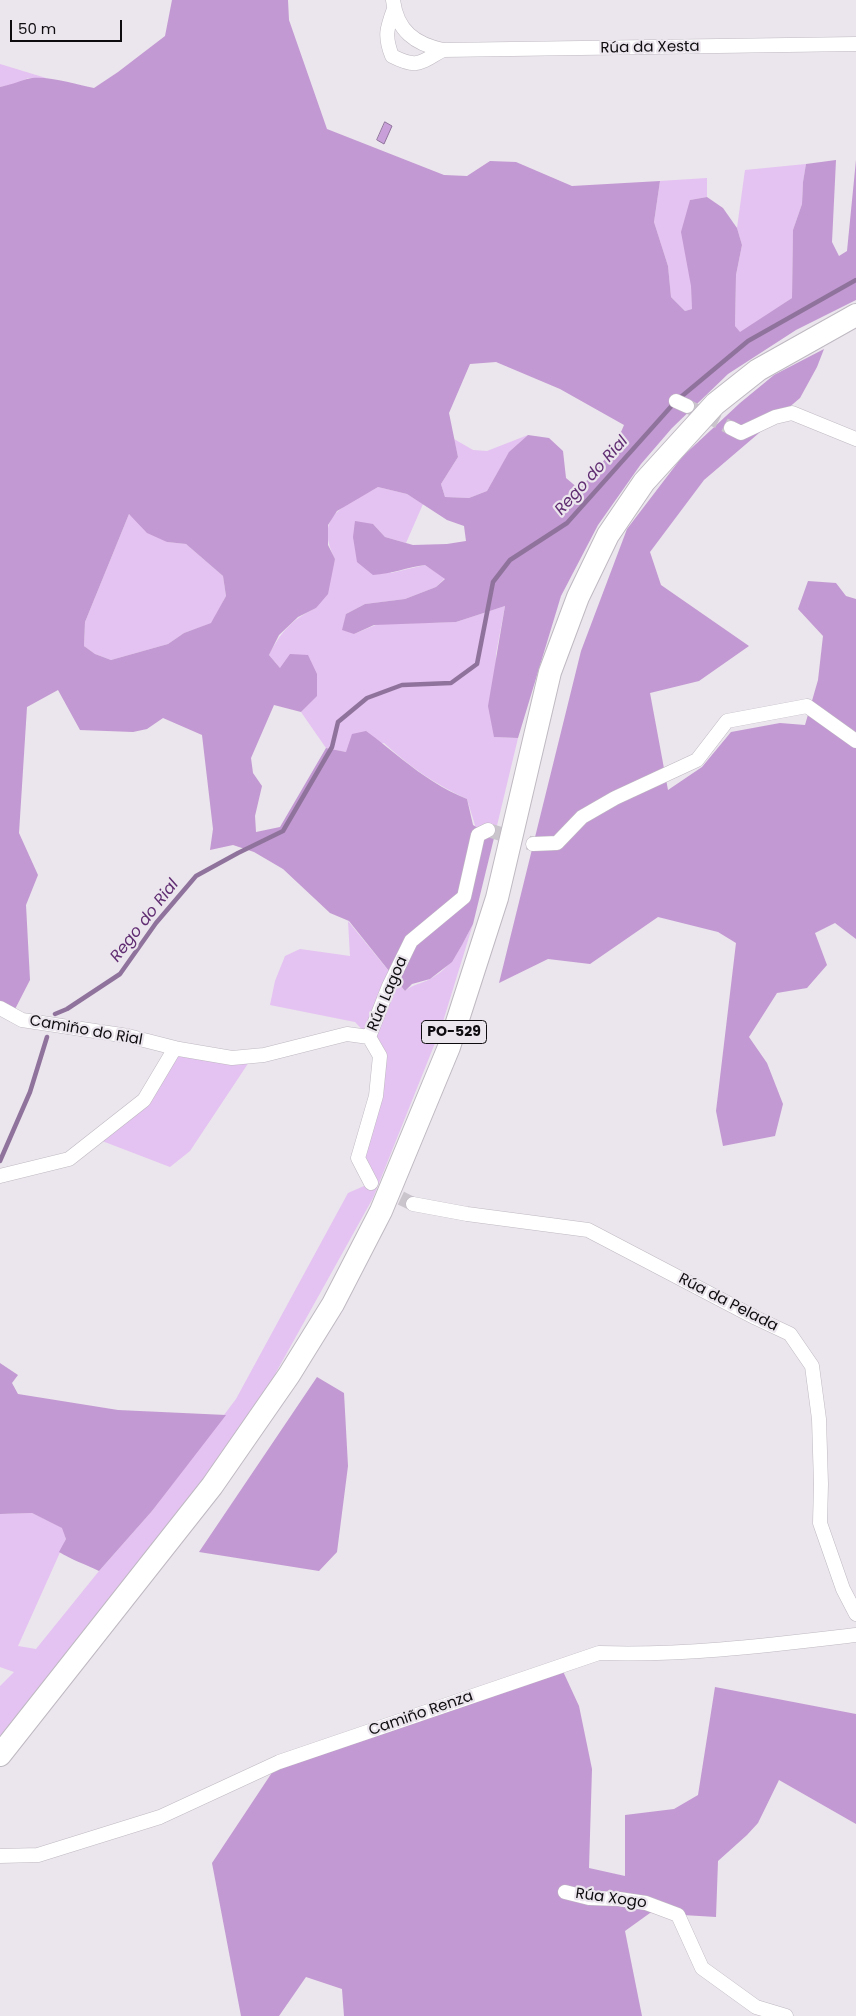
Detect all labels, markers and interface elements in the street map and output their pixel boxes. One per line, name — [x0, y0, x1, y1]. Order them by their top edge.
scale bar — [12, 10, 125, 42]
text: 50 m — [18, 18, 56, 39]
street label: Rúa da Xesta — [600, 38, 700, 58]
water label: Rego do Rial — [552, 433, 632, 519]
water label: Rego do Rial — [107, 876, 183, 966]
street label: Rúa Lagoa — [364, 954, 412, 1034]
street label: Camiño do Rial — [28, 1012, 144, 1050]
road number: PO-529 — [422, 1020, 486, 1044]
street label: Rúa da Pelada — [675, 1270, 781, 1336]
street label: Camiño Renza — [367, 1688, 475, 1740]
street label: Rúa Xogo — [574, 1885, 648, 1913]

